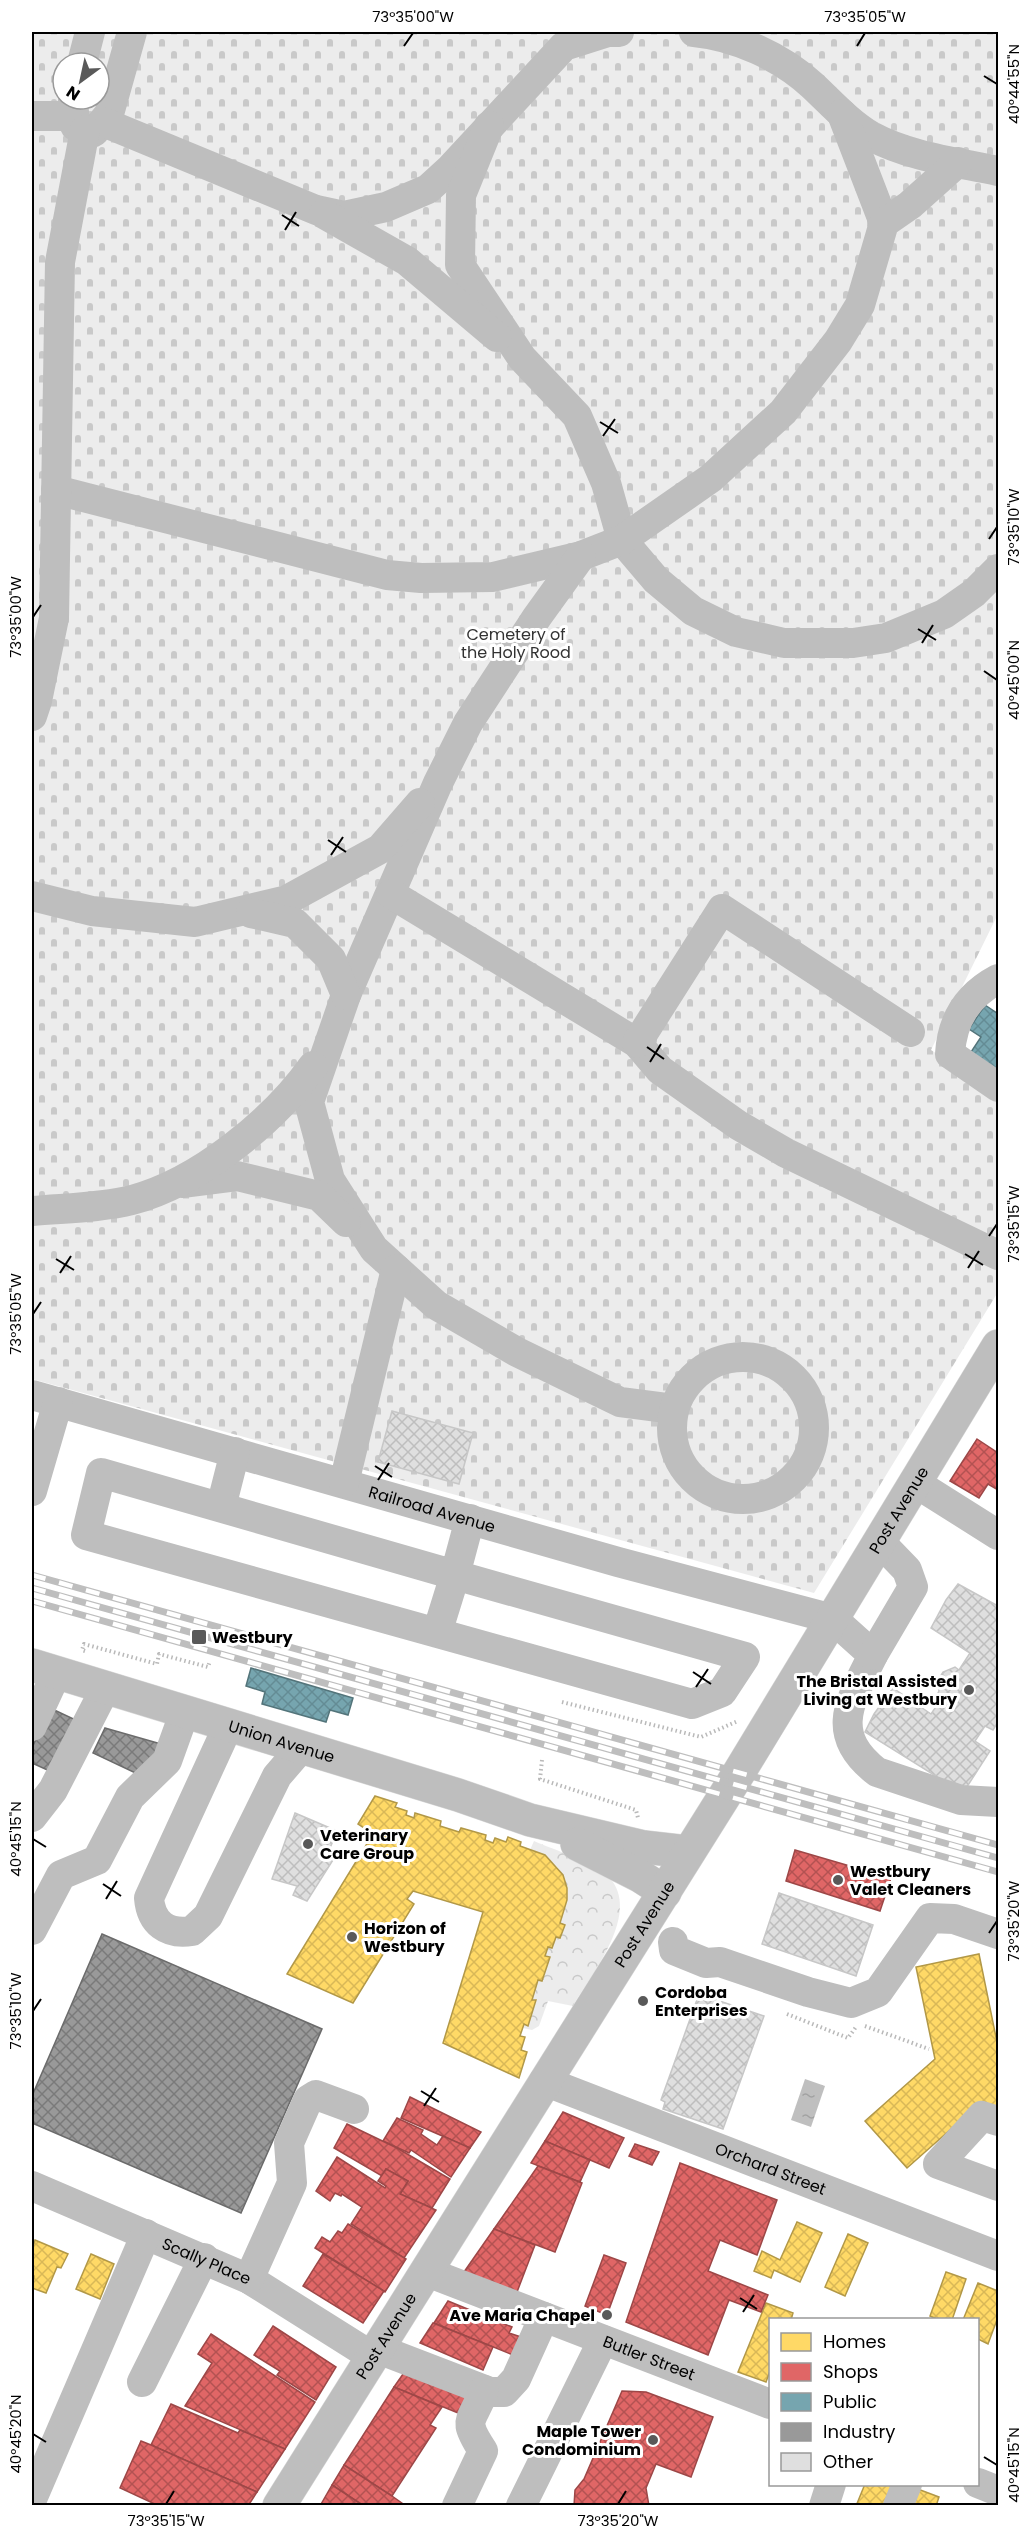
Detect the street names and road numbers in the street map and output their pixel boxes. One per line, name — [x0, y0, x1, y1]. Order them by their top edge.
street label: Post Avenue — [864, 1462, 934, 1558]
street label: Railroad Avenue — [366, 1481, 498, 1538]
street label: Union Avenue — [226, 1715, 337, 1769]
street label: Post Avenue — [609, 1877, 680, 1972]
street label: Orchard Street — [712, 2137, 830, 2201]
street label: Scally Place — [158, 2232, 255, 2291]
street label: Post Avenue — [350, 2288, 422, 2384]
street label: Butler Street — [600, 2330, 698, 2386]

